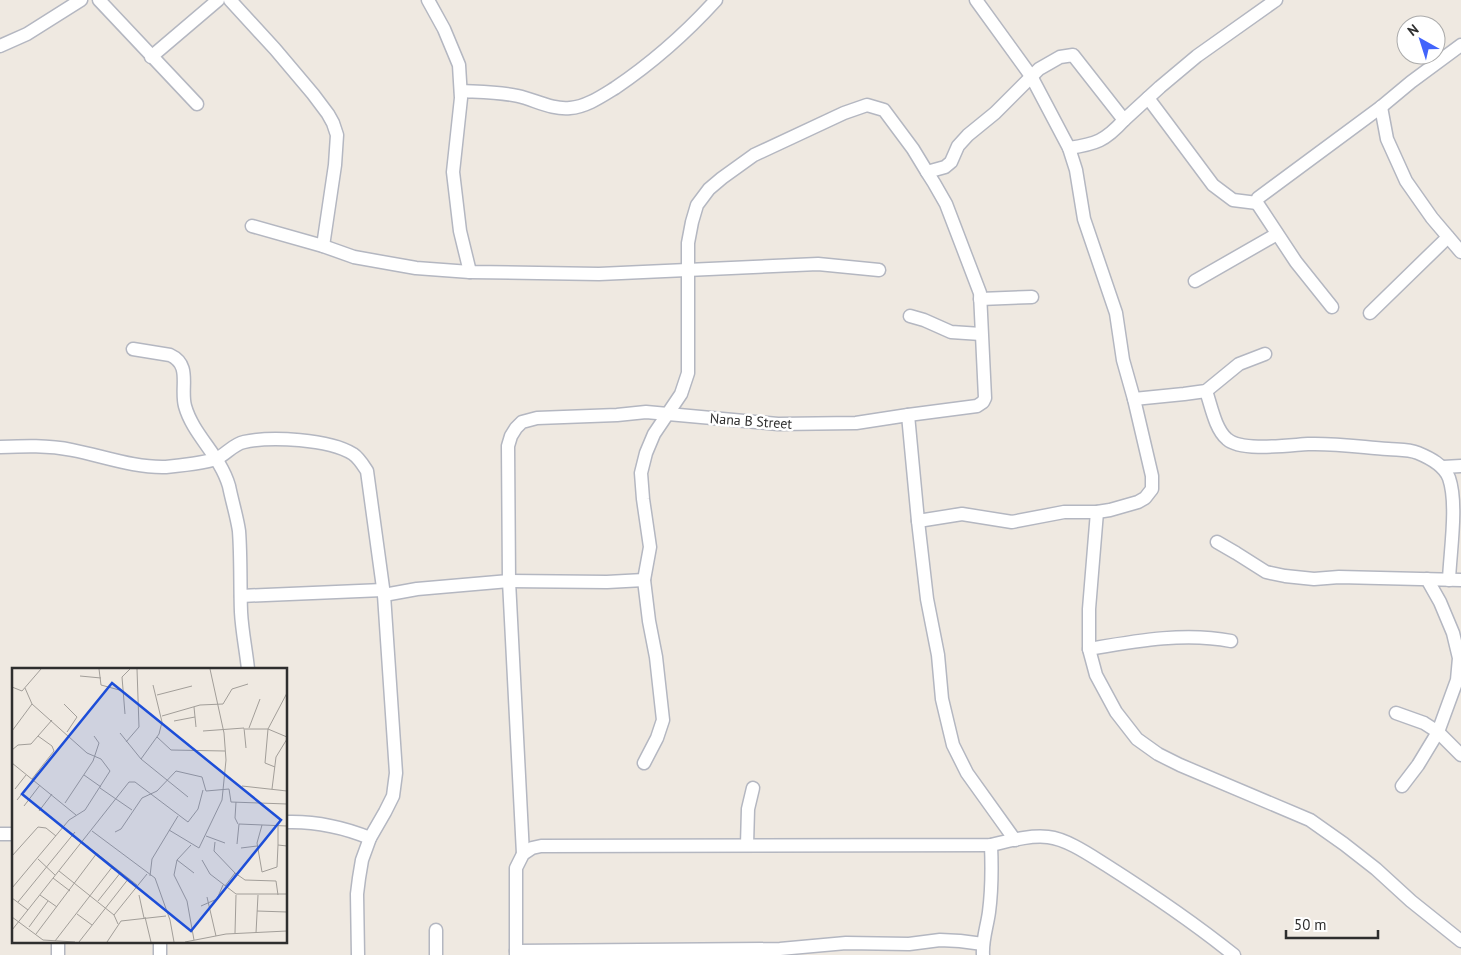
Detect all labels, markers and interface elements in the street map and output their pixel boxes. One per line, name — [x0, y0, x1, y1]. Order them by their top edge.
north arrow — [1396, 15, 1446, 65]
text: N — [1404, 20, 1422, 40]
street label: Nana B Street — [709, 409, 793, 433]
inset map — [12, 668, 288, 942]
scale bar — [1286, 908, 1378, 940]
text: 50 m — [1294, 915, 1327, 934]

